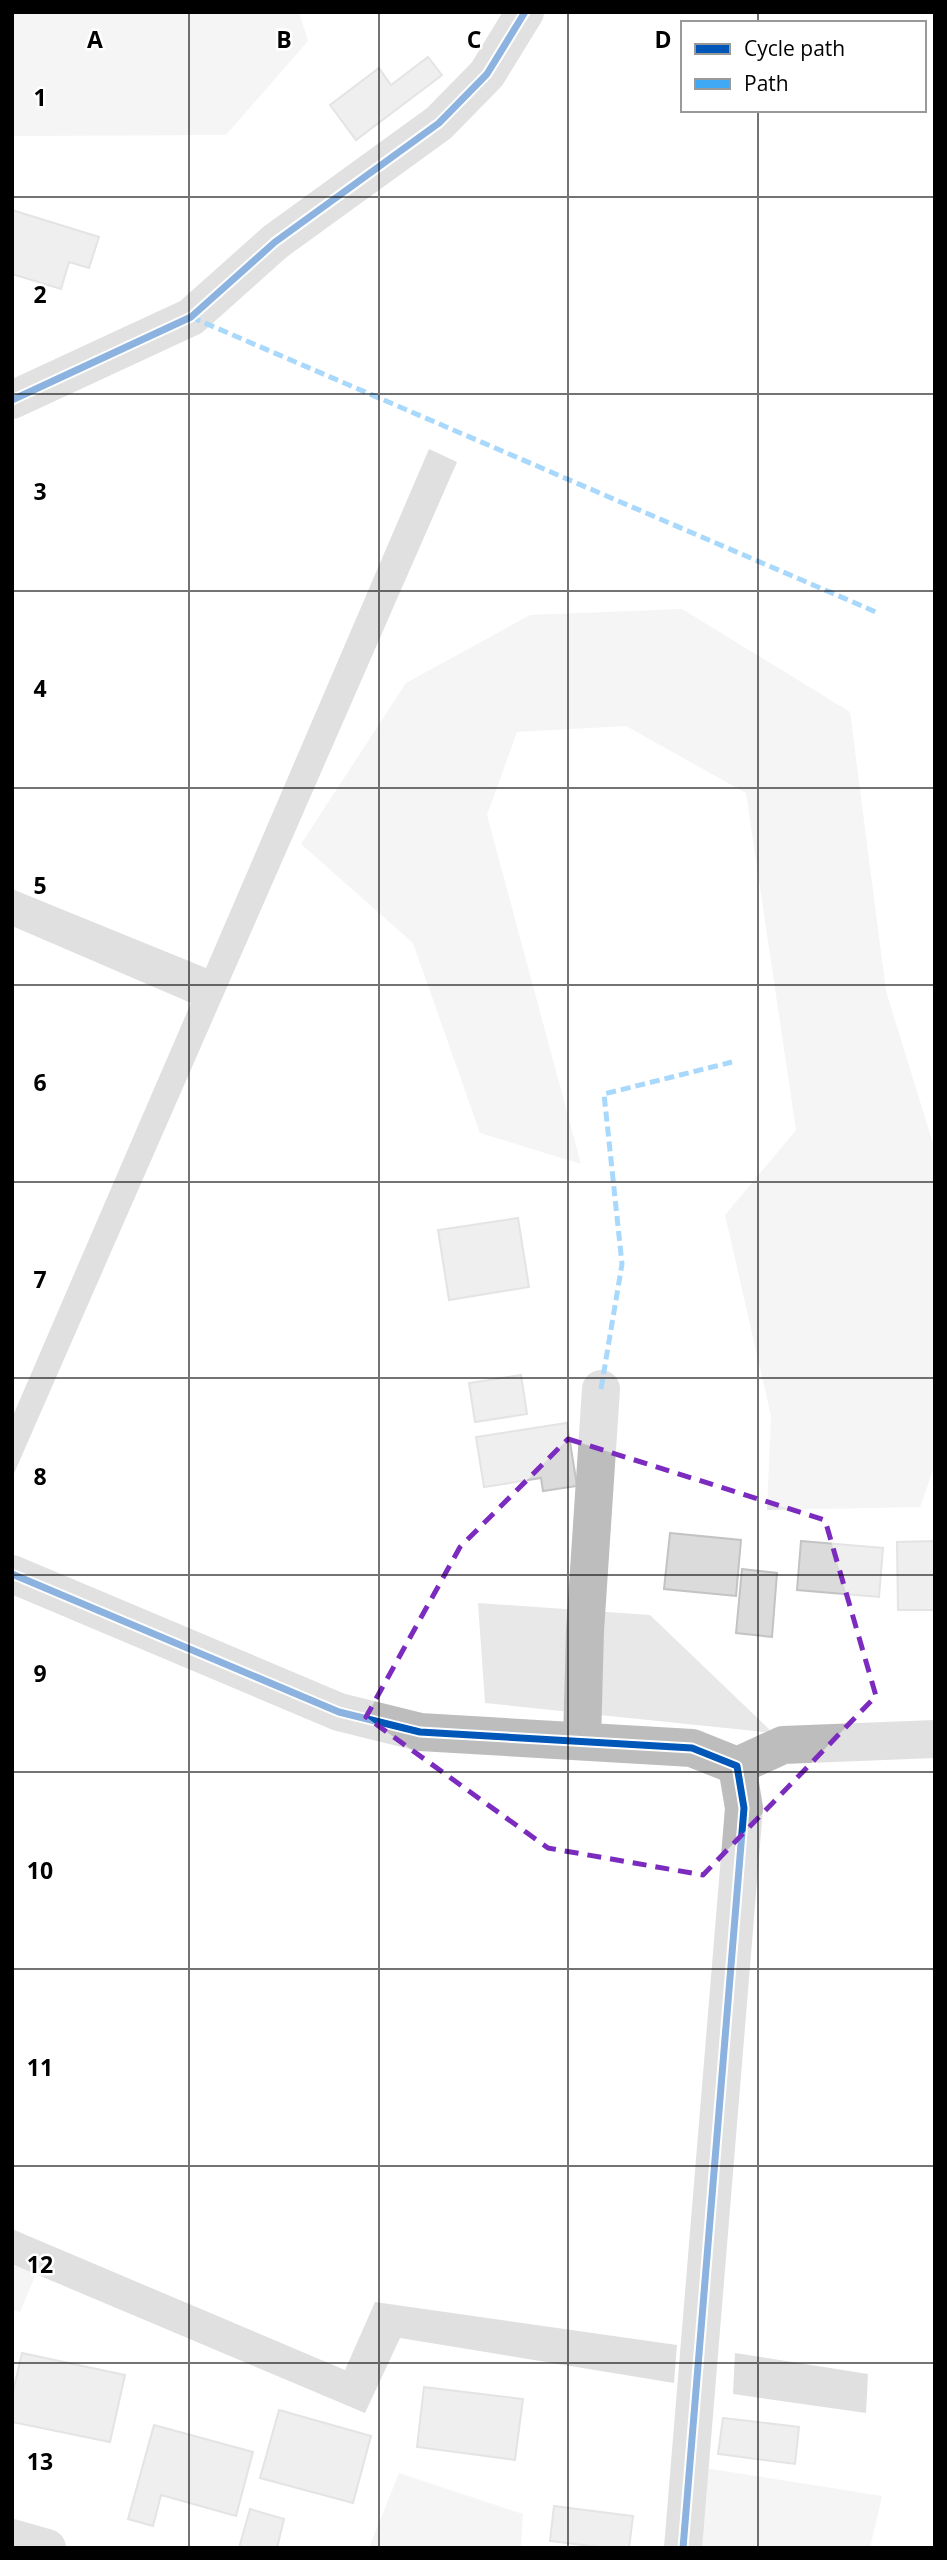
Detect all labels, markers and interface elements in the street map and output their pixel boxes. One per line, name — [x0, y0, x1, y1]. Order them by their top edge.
legend — [681, 21, 926, 112]
text: A — [87, 23, 103, 55]
text: B — [276, 23, 292, 55]
text: C — [467, 23, 481, 55]
text: D — [654, 23, 672, 55]
text: Cycle path — [744, 34, 845, 62]
text: Path — [744, 69, 789, 97]
text: 1 — [33, 81, 47, 113]
text: 2 — [33, 278, 47, 310]
text: 3 — [33, 475, 47, 507]
text: 4 — [33, 672, 47, 704]
text: 5 — [33, 869, 47, 901]
text: 6 — [33, 1066, 47, 1098]
text: 7 — [33, 1263, 47, 1295]
text: 8 — [33, 1460, 47, 1492]
text: 9 — [33, 1657, 47, 1689]
text: 10 — [27, 1854, 53, 1886]
text: 11 — [27, 2051, 53, 2083]
text: 12 — [27, 2248, 53, 2280]
text: 13 — [27, 2445, 53, 2477]

